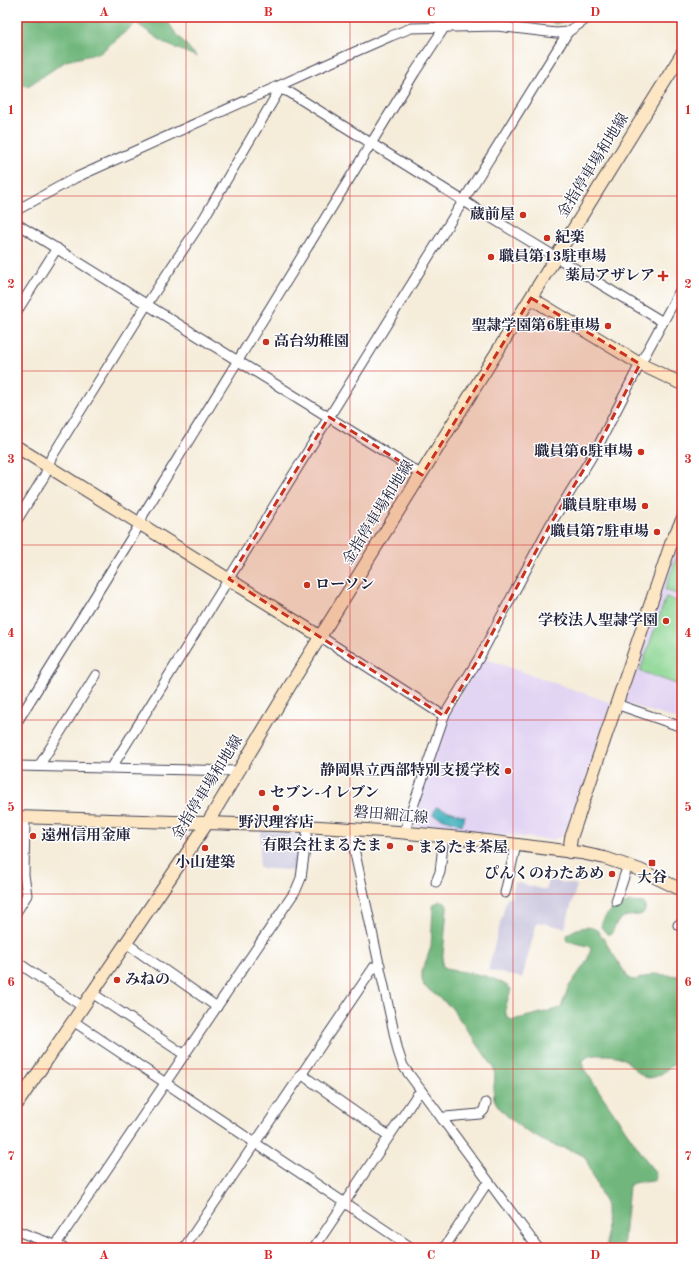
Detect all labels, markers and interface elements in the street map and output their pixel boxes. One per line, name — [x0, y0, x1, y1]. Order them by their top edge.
text: A — [99, 6, 109, 19]
text: B — [263, 6, 273, 19]
text: C — [427, 6, 435, 19]
text: D — [590, 6, 600, 19]
text: 1 — [7, 104, 15, 117]
text: 1 — [684, 104, 692, 117]
street label: 金指停車場和地線 — [554, 110, 632, 221]
place label: 蔵前屋 — [470, 206, 515, 223]
marker: 蔵前屋 — [518, 210, 528, 220]
place label: 紀楽 — [555, 229, 585, 246]
marker: 紀楽 — [542, 233, 552, 243]
place label: 職員第13駐車場 — [499, 248, 606, 265]
marker: 職員第13駐車場 — [486, 252, 496, 262]
place label: 薬局アザレア — [565, 267, 655, 284]
marker: 薬局アザレア — [658, 271, 668, 281]
text: 2 — [7, 278, 15, 291]
text: 2 — [684, 278, 692, 291]
place label: 聖隷学園第6駐車場 — [471, 317, 600, 334]
marker: 聖隷学園第6駐車場 — [603, 321, 613, 331]
place label: 高台幼稚園 — [274, 333, 349, 350]
marker: 高台幼稚園 — [261, 337, 271, 347]
place label: 職員第6駐車場 — [534, 443, 633, 460]
marker: 職員第6駐車場 — [636, 447, 646, 457]
text: 3 — [7, 453, 15, 466]
text: 3 — [684, 453, 692, 466]
street label: 金指停車場和地線 — [339, 457, 417, 568]
place label: 職員駐車場 — [562, 497, 637, 514]
marker: 職員駐車場 — [640, 501, 650, 511]
place label: 職員第7駐車場 — [550, 523, 649, 540]
marker: 職員第7駐車場 — [652, 527, 662, 537]
place label: ローソン — [315, 577, 374, 593]
marker: ローソン — [302, 580, 312, 590]
place label: 学校法人聖隷学園 — [538, 611, 658, 629]
marker: 学校法人聖隷学園 — [661, 616, 671, 626]
text: 4 — [7, 627, 15, 640]
text: 4 — [684, 627, 692, 640]
street label: 金指停車場和地線 — [168, 732, 246, 843]
place label: 静岡県立西部特別支援学校 — [320, 762, 500, 779]
marker: 静岡県立西部特別支援学校 — [503, 766, 513, 776]
place label: セブン-イレブン — [270, 784, 379, 801]
marker: セブン-イレブン — [257, 788, 267, 798]
text: 5 — [7, 801, 15, 814]
text: 5 — [684, 801, 692, 814]
marker: 野沢理容店 — [271, 803, 281, 813]
street label: 磐田細江線 — [353, 803, 429, 827]
place label: 野沢理容店 — [238, 813, 314, 831]
place label: 遠州信用金庫 — [41, 827, 131, 844]
marker: 遠州信用金庫 — [28, 831, 38, 841]
place label: 有限会社まるたま — [262, 837, 382, 854]
place label: まるたま茶屋 — [418, 839, 508, 856]
marker: 有限会社まるたま — [385, 841, 395, 851]
marker: 小山建築 — [200, 843, 210, 853]
marker: まるたま茶屋 — [405, 843, 415, 853]
place label: 小山建築 — [175, 854, 235, 871]
marker: 大谷 — [647, 858, 657, 868]
place label: ぴんくのわたあめ — [484, 865, 604, 882]
marker: ぴんくのわたあめ — [607, 869, 617, 879]
place label: 大谷 — [637, 869, 667, 886]
place label: みねの — [125, 971, 170, 988]
marker: みねの — [112, 975, 122, 985]
text: 6 — [7, 976, 15, 989]
text: 6 — [684, 976, 692, 989]
text: 7 — [7, 1150, 15, 1163]
text: 7 — [684, 1150, 692, 1163]
text: A — [99, 1249, 109, 1262]
text: B — [263, 1249, 273, 1262]
text: C — [427, 1249, 435, 1262]
text: D — [590, 1249, 600, 1262]

